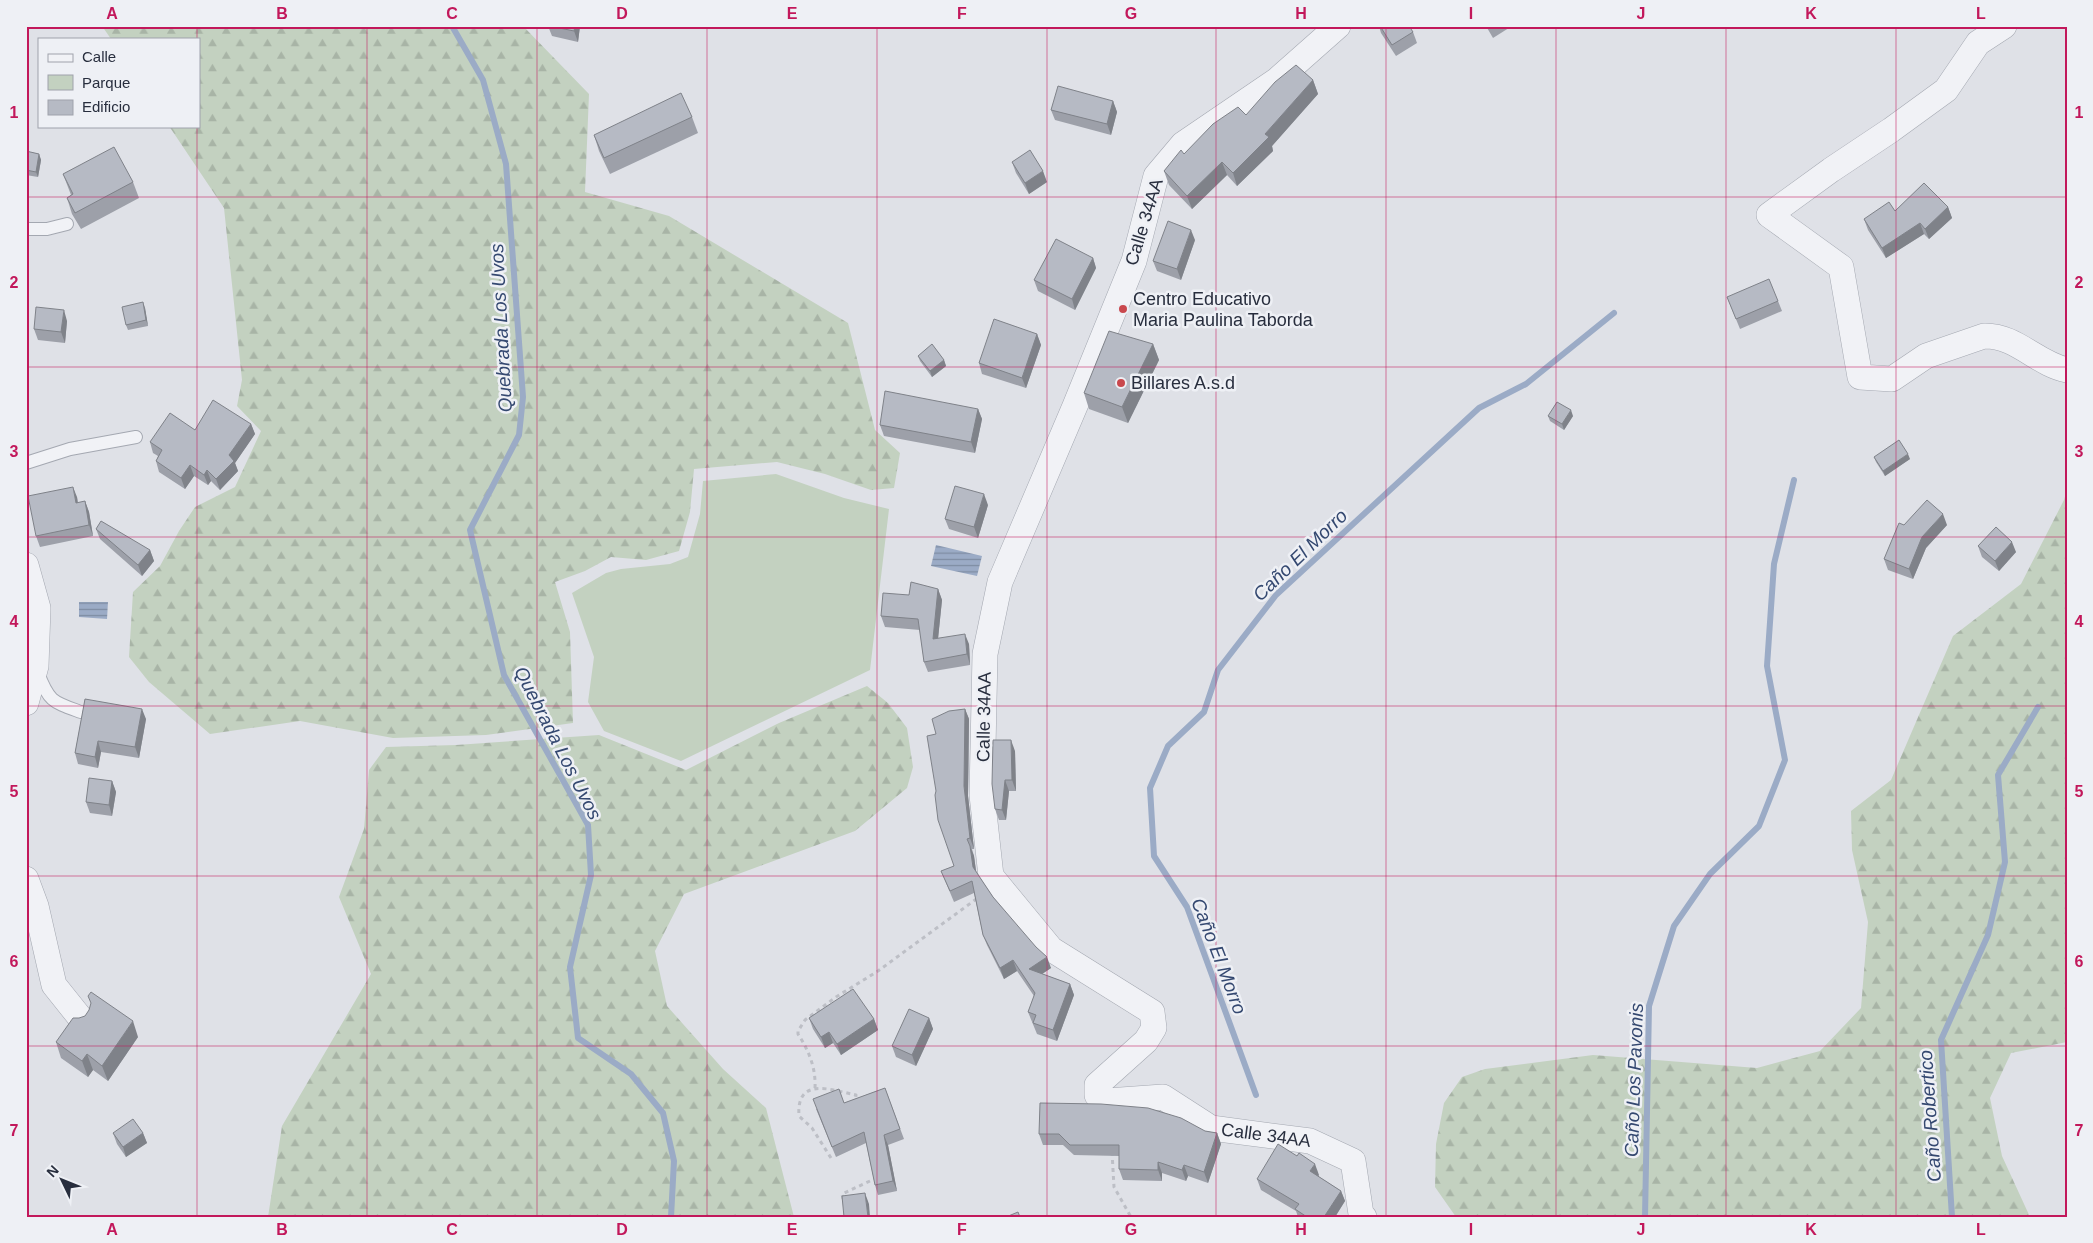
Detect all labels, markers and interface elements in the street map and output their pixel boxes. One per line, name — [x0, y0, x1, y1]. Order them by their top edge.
text: A — [106, 5, 118, 22]
text: B — [276, 5, 288, 22]
text: C — [446, 5, 458, 22]
text: D — [616, 5, 628, 22]
text: E — [787, 5, 798, 22]
text: F — [957, 5, 967, 22]
text: G — [1125, 5, 1137, 22]
text: H — [1295, 5, 1307, 22]
text: I — [1469, 5, 1473, 22]
text: J — [1637, 5, 1645, 22]
text: K — [1805, 5, 1817, 22]
text: L — [1976, 5, 1986, 22]
legend — [38, 38, 200, 128]
text: Calle — [82, 48, 116, 65]
text: Parque — [82, 74, 130, 91]
text: Edificio — [82, 98, 130, 115]
text: 1 — [10, 104, 19, 121]
text: 1 — [2075, 104, 2084, 121]
street label: Calle 34AA — [1121, 176, 1167, 268]
water label: Quebrada Los Uvos — [486, 243, 516, 413]
text: 2 — [10, 274, 19, 291]
text: 2 — [2075, 274, 2084, 291]
place label: Centro Educativo Maria Paulina Taborda — [1133, 289, 1314, 330]
marker: Centro Educativo Maria Paulina Taborda — [1117, 303, 1129, 315]
place label: Billares A.s.d — [1131, 373, 1235, 393]
marker: Billares A.s.d — [1115, 377, 1127, 389]
text: 3 — [10, 443, 19, 460]
text: 3 — [2075, 443, 2084, 460]
water label: Caño El Morro — [1249, 505, 1351, 605]
text: 4 — [10, 613, 19, 630]
text: 4 — [2075, 613, 2084, 630]
water label: Quebrada Los Uvos — [510, 663, 606, 823]
street label: Calle 34AA — [973, 672, 995, 762]
text: 5 — [10, 783, 19, 800]
text: 5 — [2075, 783, 2084, 800]
water label: Caño El Morro — [1187, 895, 1251, 1017]
text: 6 — [10, 953, 19, 970]
text: 6 — [2075, 953, 2084, 970]
water label: Caño Los Pavonis — [1621, 1002, 1647, 1157]
water label: Caño Robertico — [1915, 1049, 1945, 1183]
street label: Calle 34AA — [1220, 1119, 1312, 1151]
text: 7 — [10, 1122, 19, 1139]
text: 7 — [2075, 1122, 2084, 1139]
north arrow — [38, 1156, 88, 1206]
text: N — [43, 1162, 62, 1180]
text: A — [106, 1221, 118, 1238]
text: B — [276, 1221, 288, 1238]
text: C — [446, 1221, 458, 1238]
text: D — [616, 1221, 628, 1238]
text: E — [787, 1221, 798, 1238]
text: F — [957, 1221, 967, 1238]
text: G — [1125, 1221, 1137, 1238]
text: H — [1295, 1221, 1307, 1238]
text: I — [1469, 1221, 1473, 1238]
text: J — [1637, 1221, 1645, 1238]
text: K — [1805, 1221, 1817, 1238]
text: L — [1976, 1221, 1986, 1238]

